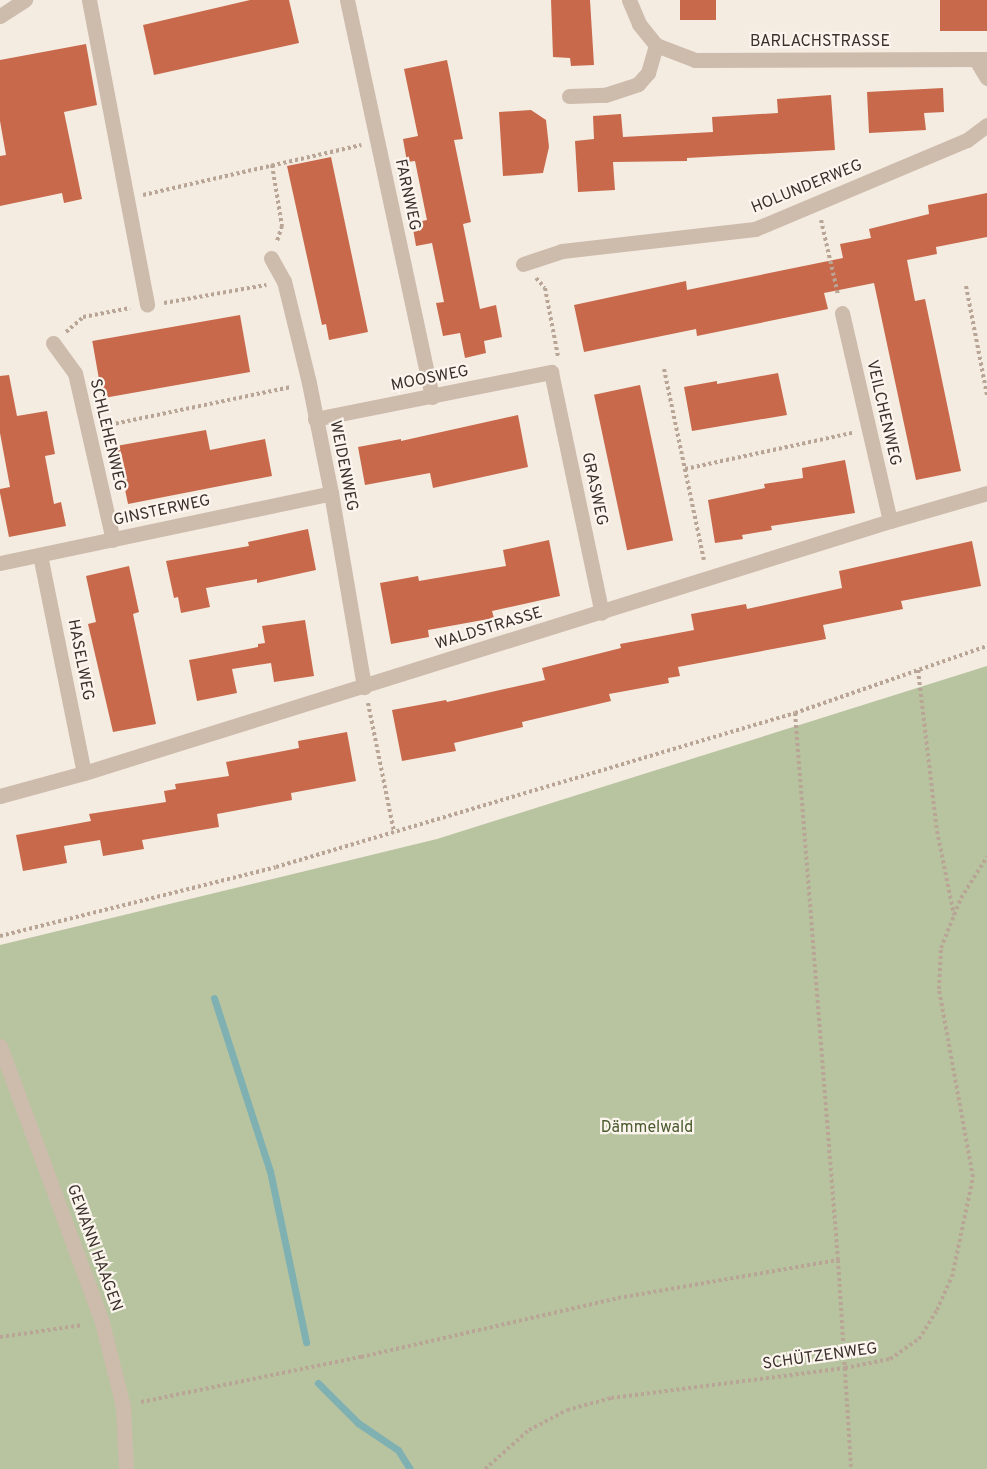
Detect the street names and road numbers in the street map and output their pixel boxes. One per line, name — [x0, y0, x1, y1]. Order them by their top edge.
street label: BARLACHSTRASSE — [750, 32, 890, 52]
street label: HOLUNDERWEG — [749, 156, 865, 218]
street label: FARNWEG — [390, 158, 424, 232]
street label: VEILCHENWEG — [861, 358, 905, 468]
street label: MOOSWEG — [389, 362, 471, 396]
street label: SCHLEHENWEG — [85, 377, 129, 493]
street label: WEIDENWEG — [325, 419, 361, 513]
street label: GRASWEG — [577, 451, 611, 527]
street label: GINSTERWEG — [112, 491, 212, 531]
street label: WALDSTRASSE — [433, 604, 545, 654]
street label: HASELWEG — [63, 618, 97, 702]
street label: GEWANN HAAGEN — [62, 1182, 126, 1314]
street label: SCHÜTZENWEG — [761, 1339, 879, 1375]

